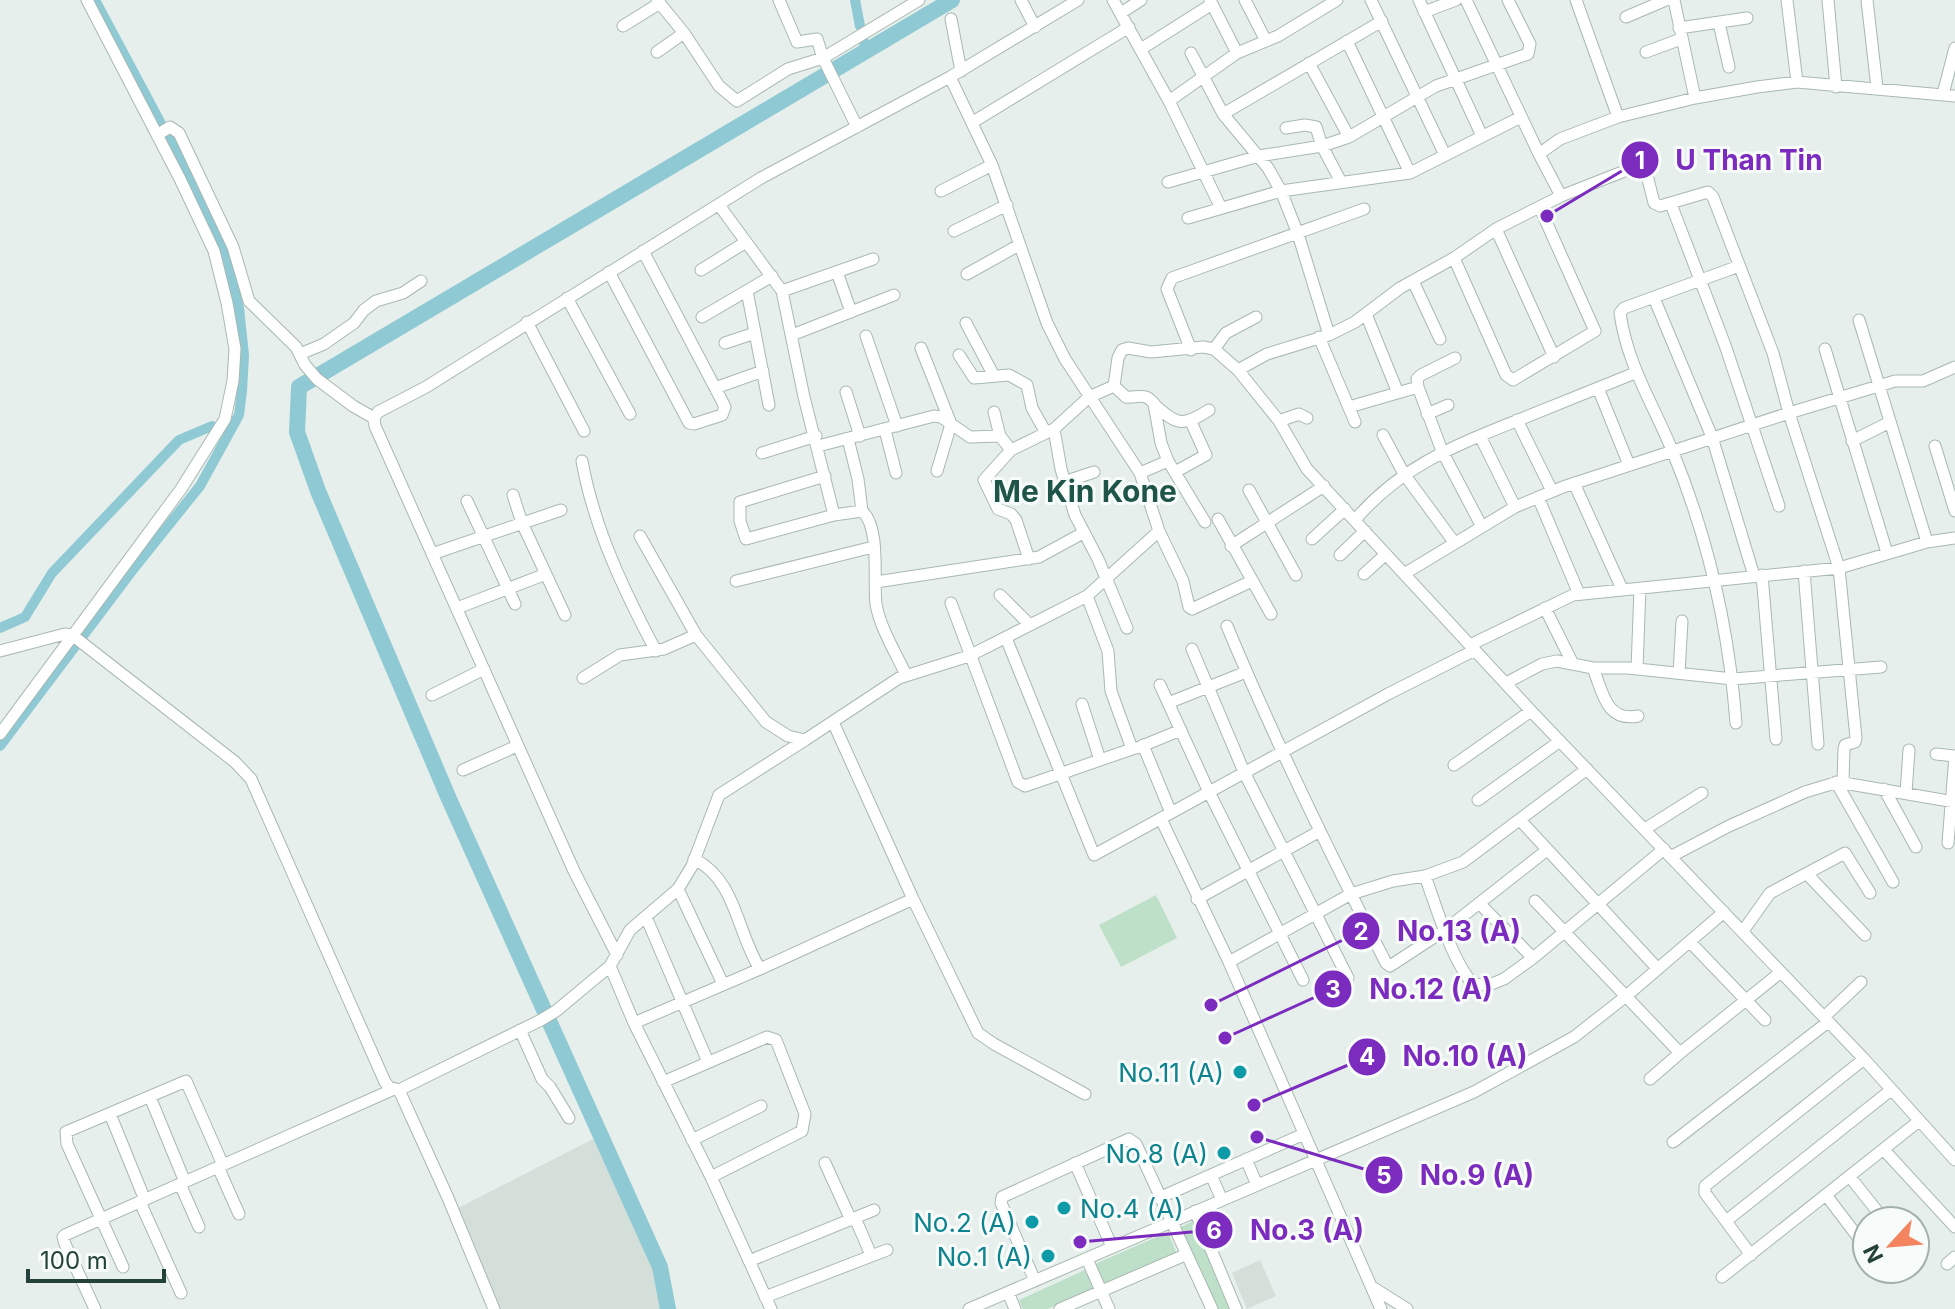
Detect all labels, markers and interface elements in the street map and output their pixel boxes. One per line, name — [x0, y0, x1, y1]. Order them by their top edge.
callout: U Than Tin — [1620, 134, 1839, 186]
text: U Than Tin — [1675, 143, 1823, 177]
text: 1 — [1635, 146, 1645, 175]
district label: Me Kin Kone — [993, 473, 1177, 509]
callout: No.13 (A) — [1341, 905, 1537, 957]
text: No.13 (A) — [1397, 914, 1521, 948]
text: 2 — [1353, 917, 1369, 946]
callout: No.12 (A) — [1313, 963, 1509, 1015]
text: No.12 (A) — [1369, 972, 1493, 1006]
text: 3 — [1325, 975, 1341, 1004]
callout: No.10 (A) — [1347, 1031, 1544, 1083]
text: No.10 (A) — [1403, 1039, 1527, 1073]
text: 4 — [1359, 1042, 1375, 1071]
place label: No.11 (A) — [1118, 1057, 1224, 1088]
marker: No.11 (A) — [1231, 1063, 1249, 1081]
place label: No.8 (A) — [1106, 1138, 1208, 1169]
marker: No.8 (A) — [1215, 1144, 1233, 1162]
callout: No.9 (A) — [1364, 1149, 1550, 1201]
text: No.9 (A) — [1420, 1158, 1534, 1192]
text: 5 — [1376, 1161, 1392, 1190]
place label: No.4 (A) — [1080, 1193, 1184, 1224]
marker: No.4 (A) — [1055, 1199, 1073, 1217]
callout: No.3 (A) — [1194, 1204, 1380, 1256]
north arrow — [1851, 1205, 1931, 1285]
place label: No.2 (A) — [913, 1207, 1016, 1238]
marker: No.2 (A) — [1023, 1213, 1041, 1231]
text: No.3 (A) — [1250, 1213, 1364, 1247]
text: 6 — [1206, 1216, 1222, 1245]
scale bar — [28, 1233, 164, 1283]
place label: No.1 (A) — [937, 1241, 1032, 1272]
text: N — [1858, 1241, 1888, 1267]
text: 100 m — [40, 1246, 108, 1275]
marker: No.1 (A) — [1039, 1247, 1057, 1265]

